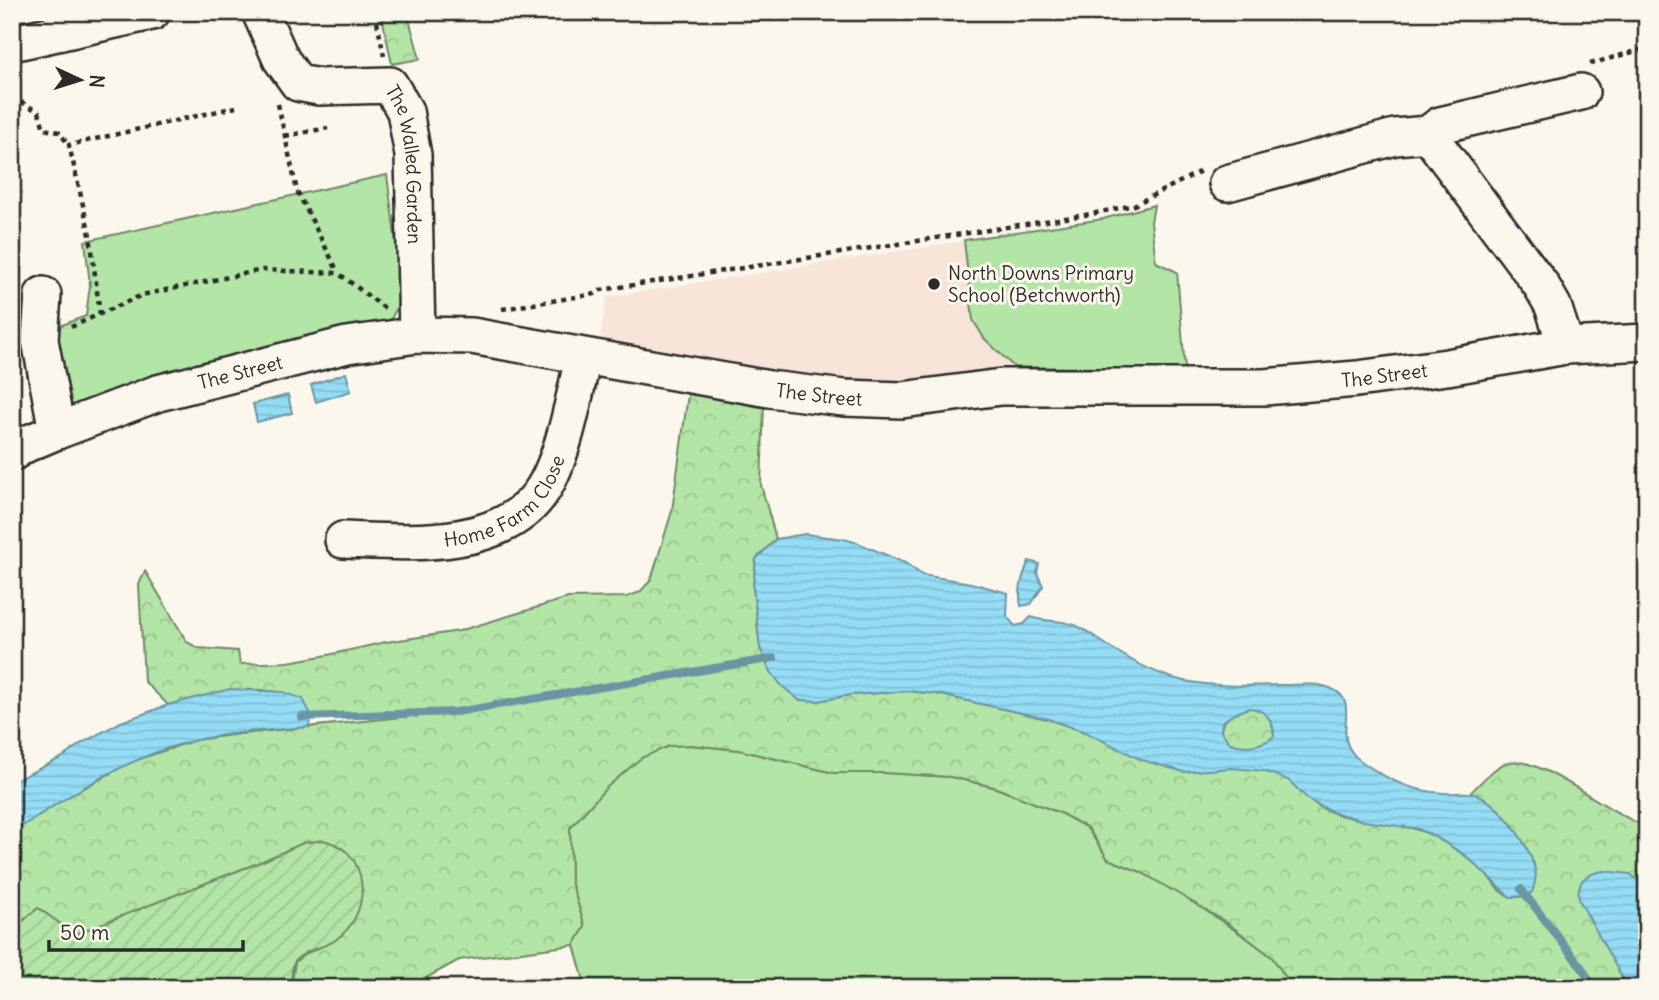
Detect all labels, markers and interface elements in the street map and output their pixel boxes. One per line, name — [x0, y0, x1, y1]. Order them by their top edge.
north arrow — [46, 46, 116, 116]
text: N — [85, 74, 109, 89]
street label: The Walled Garden — [380, 80, 427, 244]
place label: North Downs Primary School (Betchworth) — [948, 261, 1134, 307]
marker: North Downs Primary School (Betchworth) — [926, 276, 942, 292]
street label: The Street — [195, 350, 285, 394]
street label: The Street — [1340, 358, 1429, 392]
street label: The Street — [775, 378, 862, 411]
street label: Home Farm Close — [442, 452, 570, 552]
scale bar — [49, 909, 243, 953]
text: 50 m — [60, 919, 109, 946]

